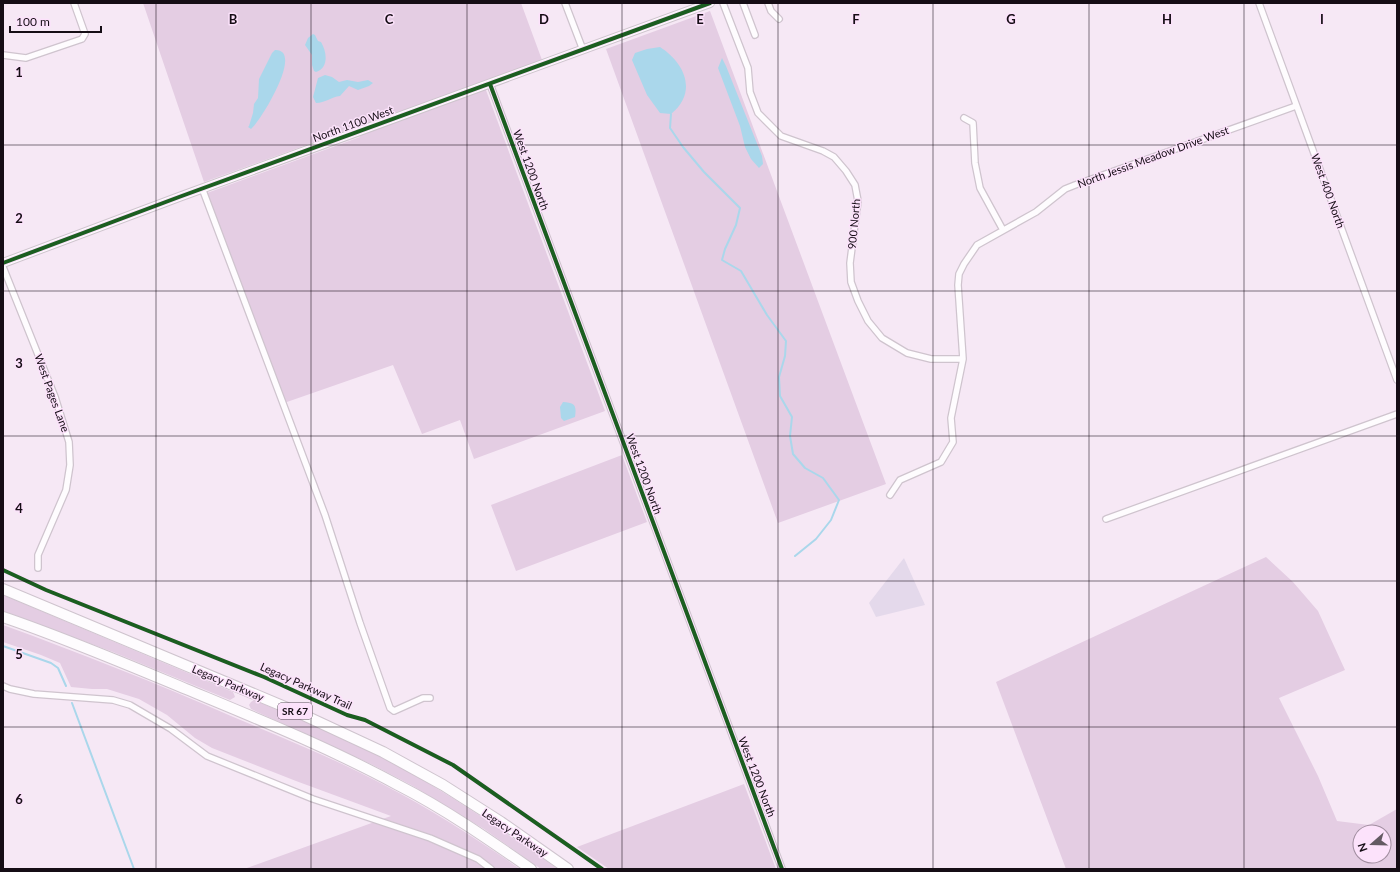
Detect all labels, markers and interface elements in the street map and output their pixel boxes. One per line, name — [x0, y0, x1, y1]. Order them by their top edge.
scale bar — [10, 8, 101, 34]
text: B — [229, 11, 238, 27]
text: C — [385, 11, 394, 27]
text: D — [539, 11, 549, 27]
text: E — [696, 11, 704, 27]
text: F — [852, 11, 860, 27]
text: G — [1006, 11, 1016, 27]
text: H — [1162, 11, 1172, 27]
text: I — [1320, 11, 1324, 27]
text: 100 m — [16, 14, 50, 29]
text: 1 — [15, 64, 23, 80]
street label: North 1100 West — [311, 103, 395, 144]
street label: North Jessis Meadow Drive West — [1075, 123, 1230, 190]
street label: West 1200 North — [511, 128, 552, 212]
street label: West 400 North — [1309, 152, 1348, 230]
street label: 900 North — [845, 198, 862, 250]
text: 2 — [15, 210, 23, 226]
street label: West Pages Lane — [32, 352, 73, 434]
text: 3 — [15, 355, 23, 371]
street label: West 1200 North — [624, 432, 665, 516]
text: 4 — [15, 500, 23, 516]
text: 5 — [15, 646, 23, 662]
street label: Legacy Parkway Trail — [258, 659, 354, 712]
street label: Legacy Parkway — [190, 662, 266, 704]
road number: SR 67 — [278, 703, 312, 719]
street label: West 1200 North — [736, 735, 779, 819]
text: 6 — [15, 791, 23, 807]
street label: Legacy Parkway — [480, 806, 551, 860]
north arrow — [1352, 824, 1392, 864]
text: N — [1355, 841, 1370, 854]

